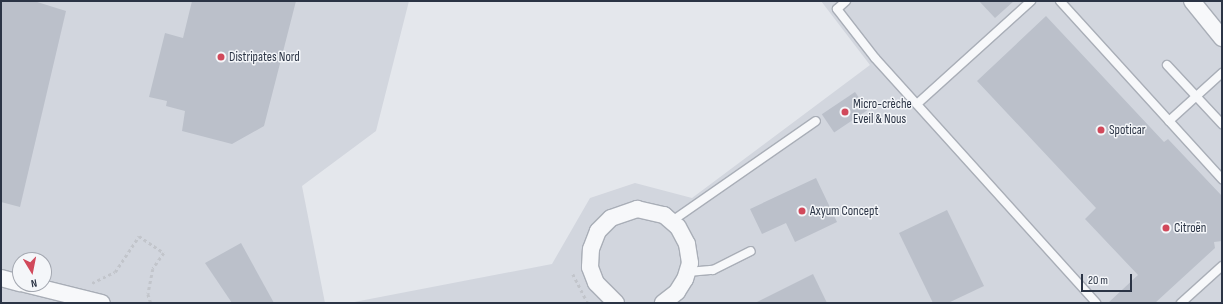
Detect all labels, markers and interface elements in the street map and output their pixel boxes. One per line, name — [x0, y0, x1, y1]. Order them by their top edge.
place label: Distripates Nord — [229, 49, 300, 65]
marker: Distripates Nord — [216, 52, 226, 62]
place label: Micro-crèche Eveil & Nous — [853, 97, 912, 128]
marker: Micro-crèche Eveil & Nous — [840, 107, 850, 117]
place label: Spoticar — [1109, 122, 1145, 138]
marker: Spoticar — [1096, 125, 1106, 135]
place label: Axyum Concept — [810, 203, 878, 219]
marker: Axyum Concept — [797, 206, 807, 216]
place label: Citroën — [1174, 220, 1206, 236]
marker: Citroën — [1161, 223, 1171, 233]
north arrow — [12, 252, 52, 292]
scale bar — [1083, 266, 1134, 292]
text: 20 m — [1088, 273, 1108, 288]
text: N — [30, 276, 38, 290]

